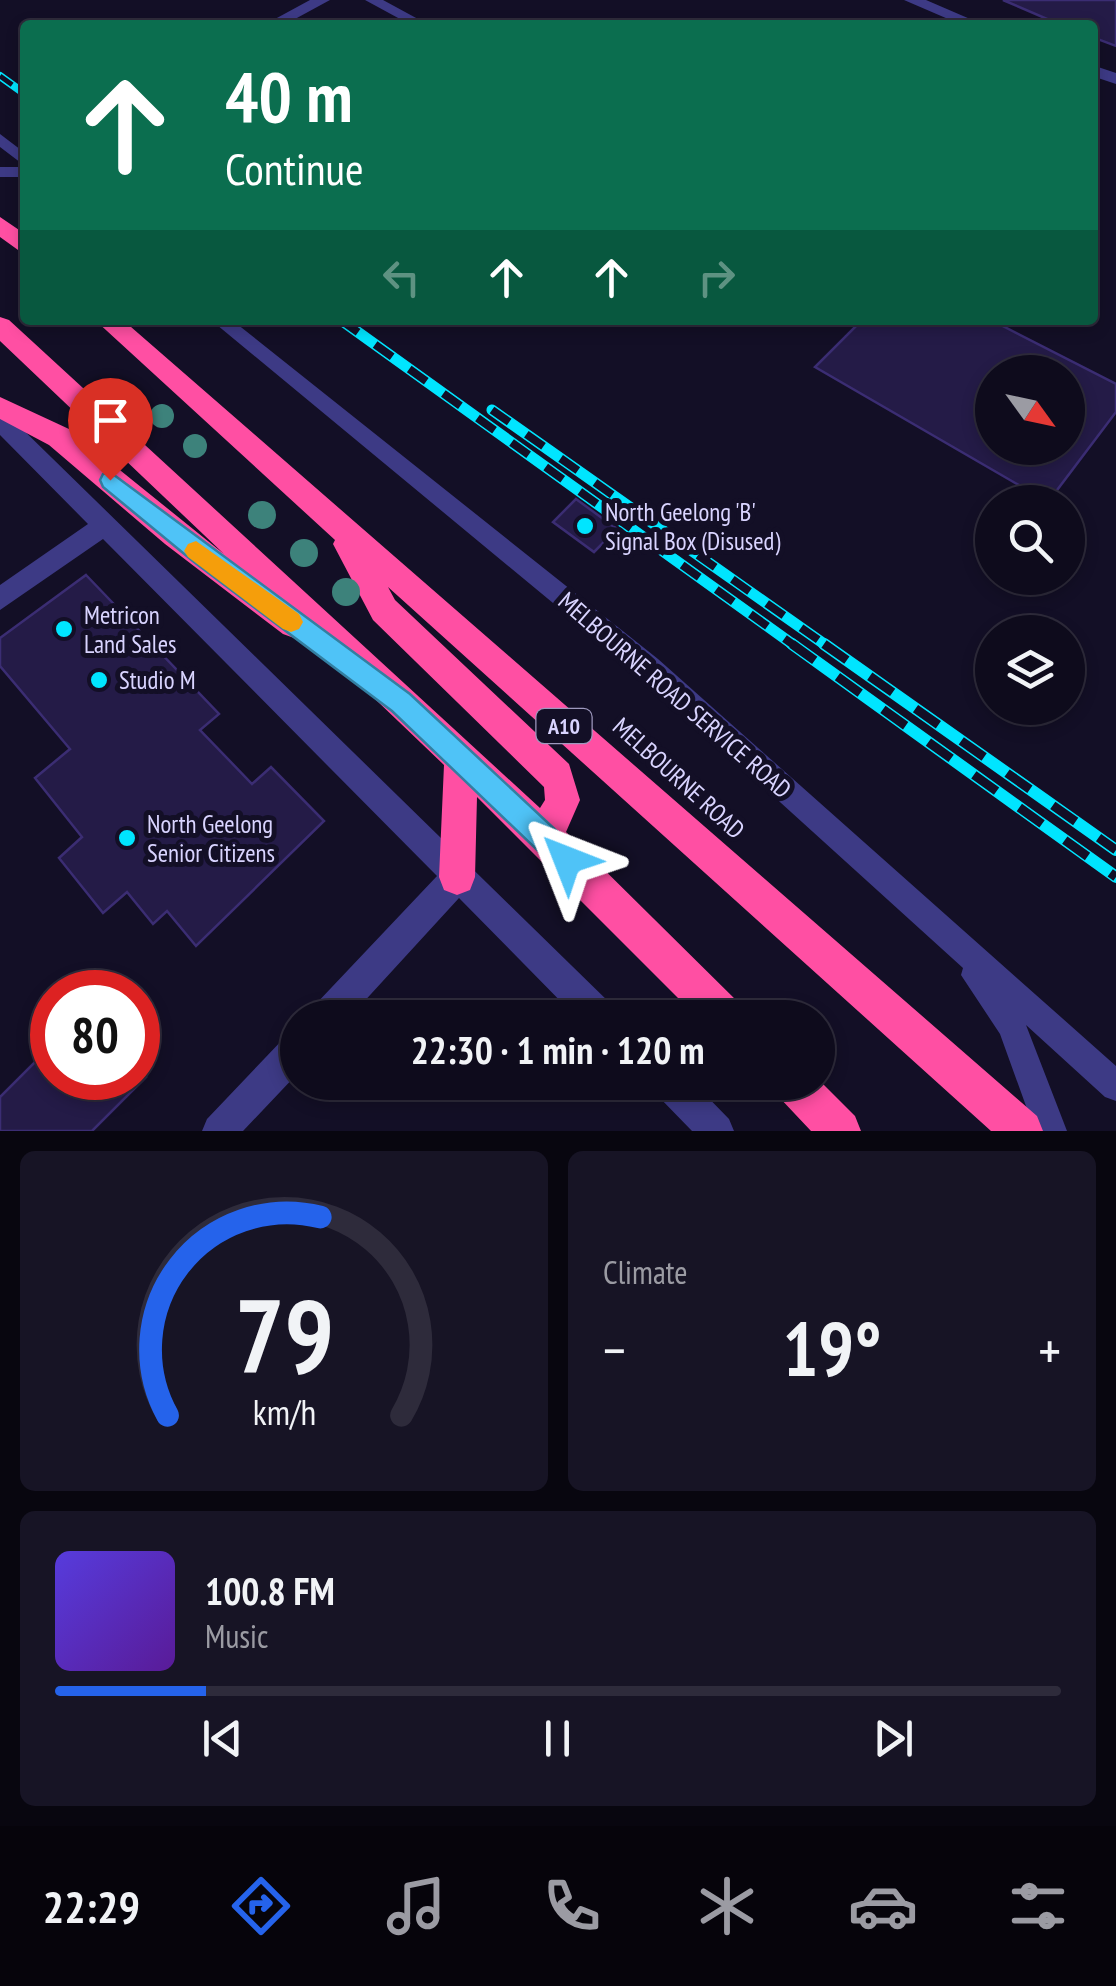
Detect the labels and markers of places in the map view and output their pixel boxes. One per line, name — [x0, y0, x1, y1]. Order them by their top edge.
pin — [68, 378, 153, 481]
place label: North Geelong 'B' Signal Box (Disused) — [605, 496, 780, 557]
marker: North Geelong 'B' Signal Box (Disused) — [574, 515, 596, 537]
place label: Metricon Land Sales — [84, 599, 176, 660]
marker: Metricon Land Sales — [53, 618, 75, 640]
place label: Studio M — [119, 664, 196, 696]
marker: Studio M — [88, 669, 110, 691]
place label: North Geelong Senior Citizens — [147, 808, 275, 869]
marker: North Geelong Senior Citizens — [116, 827, 138, 849]

